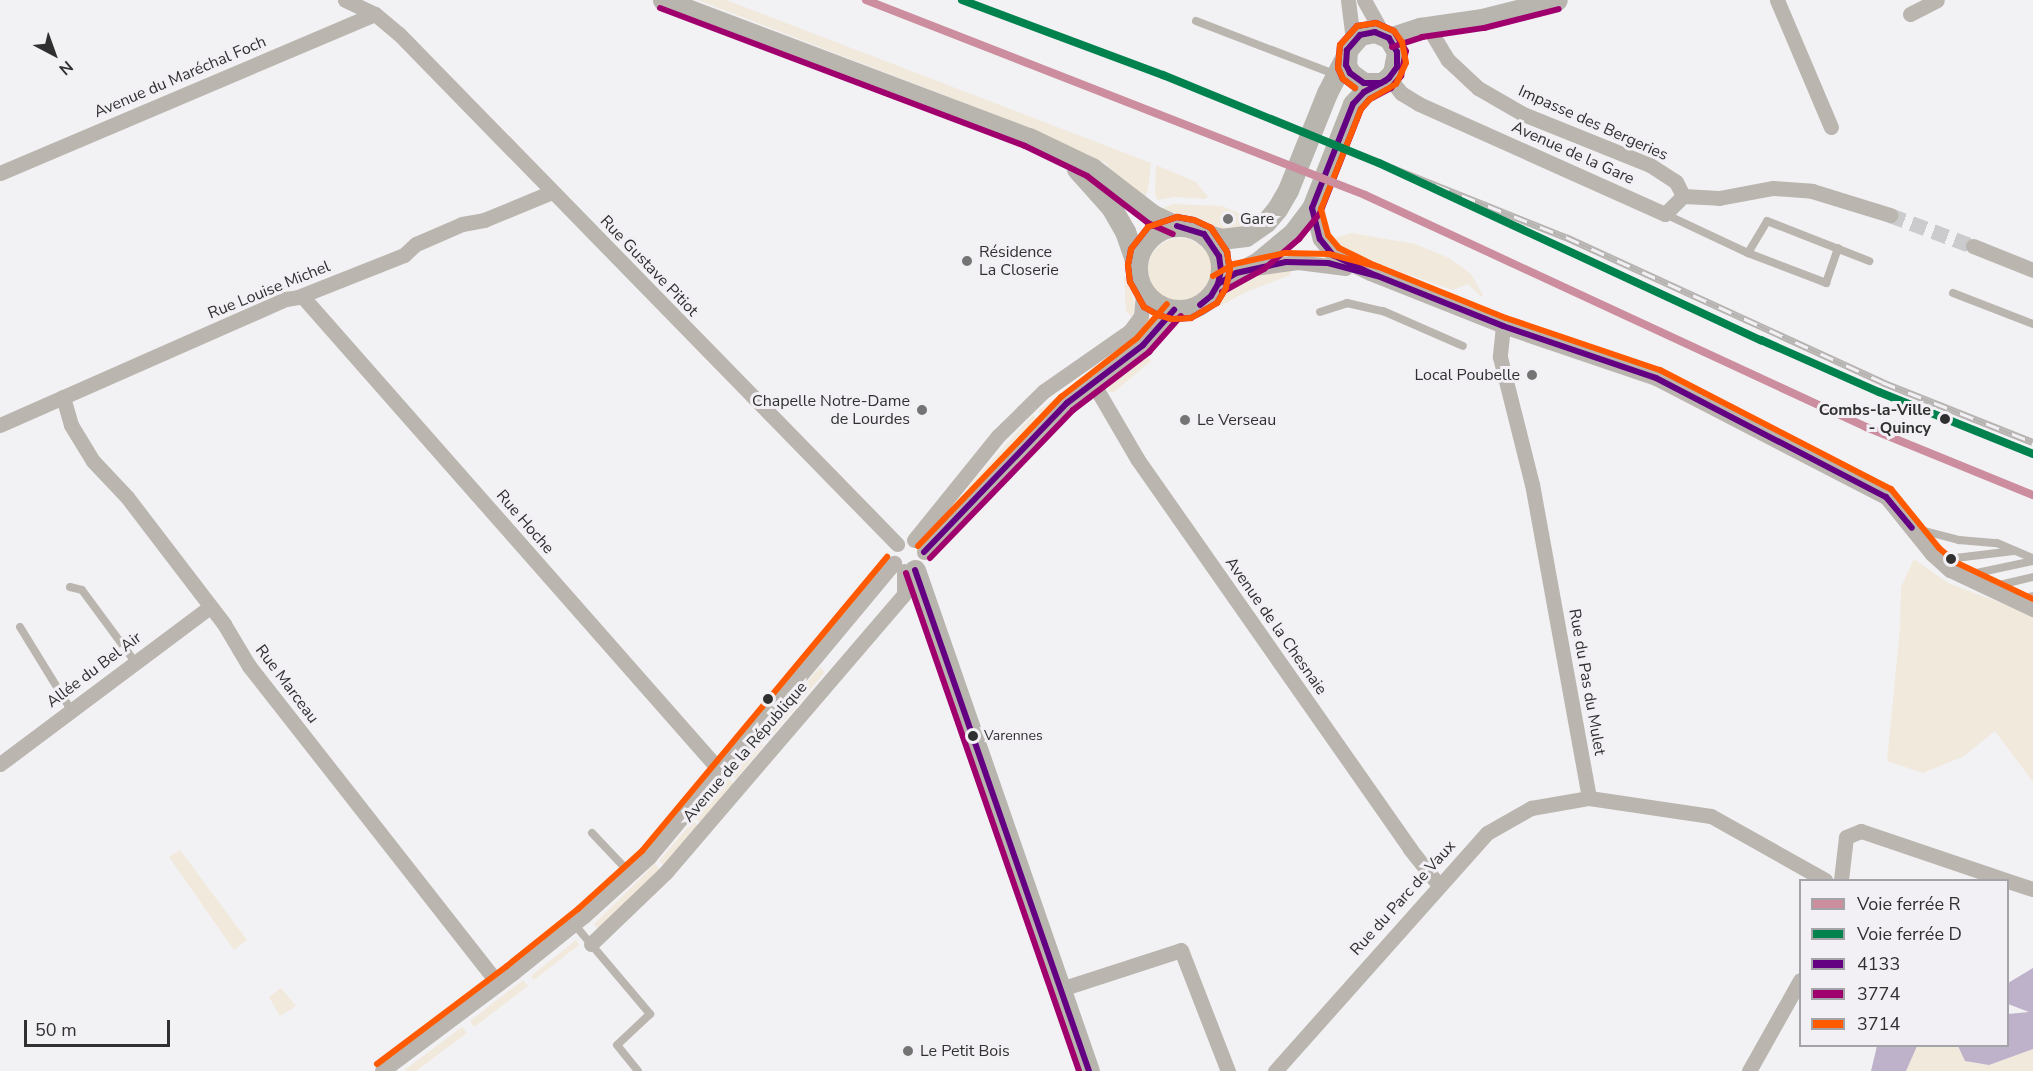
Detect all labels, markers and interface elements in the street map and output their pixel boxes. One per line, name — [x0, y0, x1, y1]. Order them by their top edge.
north arrow — [24, 24, 84, 84]
street label: Avenue du Maréchal Foch — [91, 32, 269, 122]
text: N — [54, 55, 78, 80]
street label: Impasse des Bergeries — [1515, 81, 1671, 165]
street label: Avenue de la Gare — [1509, 117, 1637, 189]
place label: Gare — [1240, 209, 1274, 229]
street label: Rue Gustave Pitiot — [596, 212, 702, 320]
marker: Gare — [1221, 212, 1235, 226]
place label: Résidence La Closerie — [979, 242, 1059, 280]
marker: Résidence La Closerie — [960, 254, 974, 268]
street label: Rue Louise Michel — [205, 257, 333, 323]
place label: Local Poubelle — [1414, 365, 1520, 385]
marker: Local Poubelle — [1525, 368, 1539, 382]
place label: Chapelle Notre-Dame de Lourdes — [752, 391, 910, 429]
place label: Combs-la-Ville - Quincy — [1819, 400, 1931, 438]
marker: Chapelle Notre-Dame de Lourdes — [915, 403, 929, 417]
place label: Le Verseau — [1197, 410, 1276, 430]
marker: Combs-la-Ville - Quincy — [1936, 410, 1954, 428]
marker: Le Verseau — [1178, 413, 1192, 427]
street label: Rue Hoche — [492, 486, 558, 558]
street label: Avenue de la Chesnaie — [1221, 553, 1331, 699]
unlabelled marker — [1945, 553, 1957, 565]
street label: Rue du Pas du Mulet — [1565, 607, 1609, 757]
street label: Allée du Bel Air — [43, 628, 145, 712]
street label: Rue Marceau — [251, 641, 323, 727]
street label: Avenue de la République — [679, 678, 811, 826]
unlabelled marker — [762, 693, 774, 705]
place label: Varennes — [984, 728, 1043, 744]
marker: Varennes — [967, 730, 979, 742]
street label: Rue du Parc de Vaux — [1346, 837, 1460, 959]
legend — [1799, 879, 2009, 1047]
text: Voie ferrée R — [1857, 892, 1961, 916]
text: Voie ferrée D — [1857, 922, 1962, 946]
text: 4133 — [1857, 952, 1900, 976]
text: 3774 — [1857, 982, 1900, 1006]
scale bar — [27, 1008, 172, 1046]
text: 3714 — [1857, 1012, 1900, 1036]
text: 50 m — [35, 1018, 77, 1042]
place label: Le Petit Bois — [920, 1041, 1010, 1061]
marker: Le Petit Bois — [901, 1044, 915, 1058]

